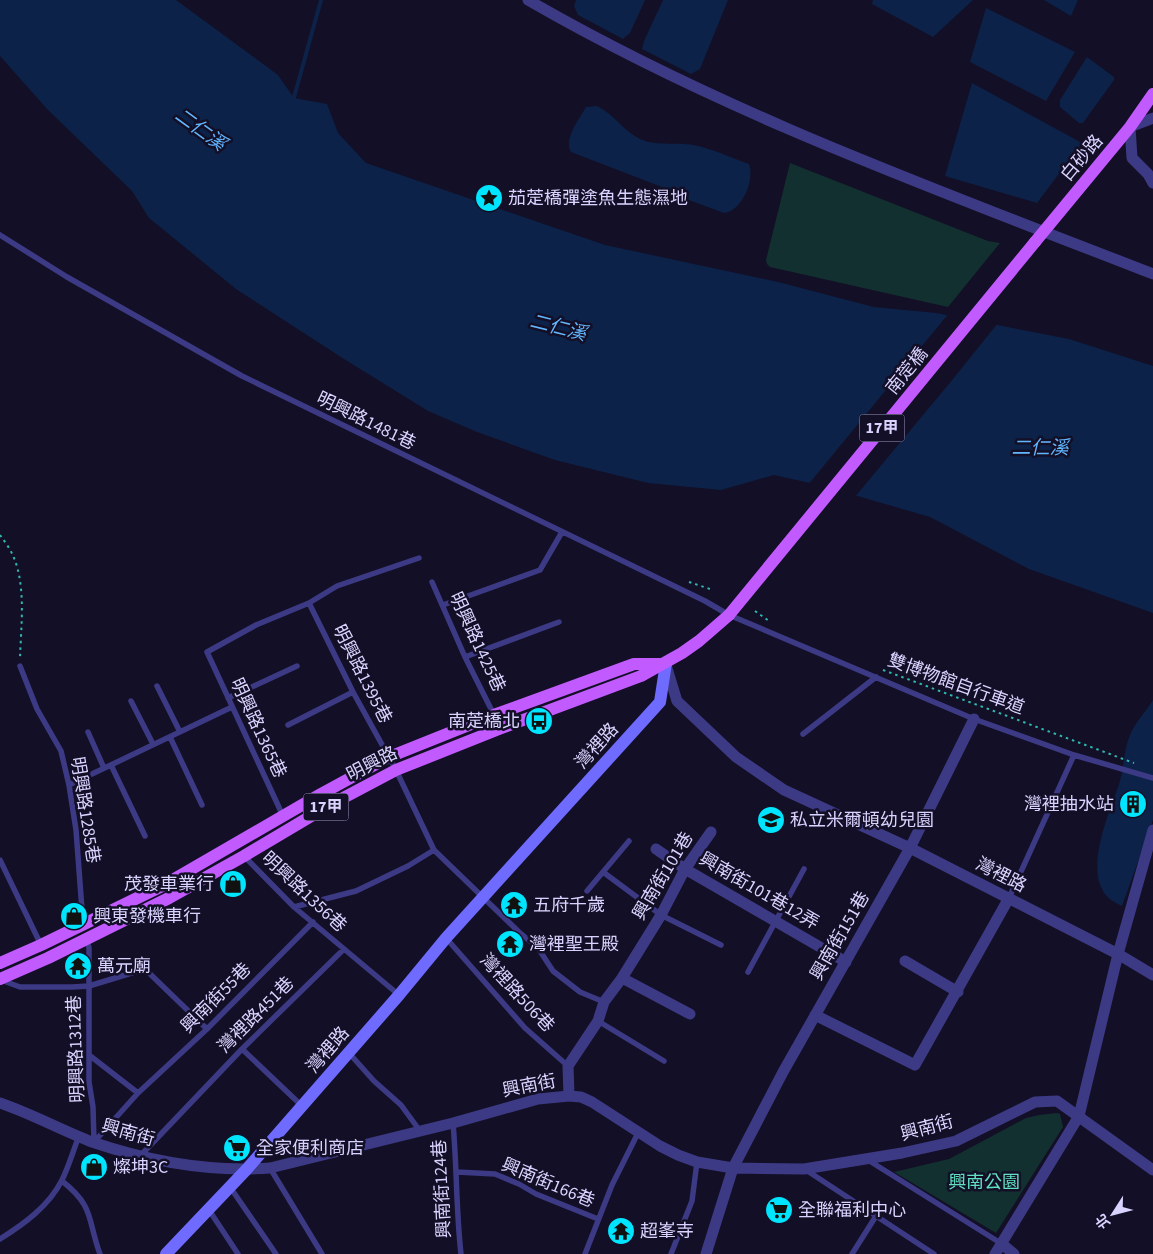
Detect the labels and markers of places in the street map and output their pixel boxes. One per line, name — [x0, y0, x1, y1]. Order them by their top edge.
place icon: 茄萣橋彈塗魚生態濕地 — [474, 183, 504, 213]
place label: 茄萣橋彈塗魚生態濕地 — [508, 186, 688, 211]
bus stop icon: 南萣橋北 — [524, 706, 554, 736]
place label: 南萣橋北 — [448, 709, 520, 734]
building icon: 灣裡抽水站 — [1118, 789, 1148, 819]
place label: 灣裡抽水站 — [1024, 792, 1114, 817]
school or university icon: 私立米爾頓幼兒園 — [756, 805, 786, 835]
place label: 私立米爾頓幼兒園 — [790, 808, 934, 833]
shop icon: 茂發車業行 — [218, 869, 248, 899]
place label: 茂發車業行 — [124, 872, 214, 897]
temple icon: 五府千歲 — [499, 890, 529, 920]
place label: 五府千歲 — [533, 893, 605, 918]
shop icon: 興東發機車行 — [59, 901, 89, 931]
place label: 興東發機車行 — [93, 904, 201, 929]
temple icon: 灣裡聖王殿 — [495, 929, 525, 959]
place label: 灣裡聖王殿 — [529, 932, 619, 957]
temple icon: 萬元廟 — [63, 951, 93, 981]
place label: 萬元廟 — [97, 954, 151, 979]
supermarket icon: 全家便利商店 — [222, 1133, 252, 1163]
place label: 全家便利商店 — [256, 1136, 364, 1161]
shop icon: 燦坤3C — [79, 1152, 109, 1182]
place label: 燦坤3C — [113, 1155, 168, 1180]
supermarket icon: 全聯福利中心 — [764, 1195, 794, 1225]
place label: 全聯福利中心 — [798, 1198, 906, 1223]
temple icon: 超峯寺 — [606, 1216, 636, 1246]
place label: 超峯寺 — [640, 1219, 694, 1244]

